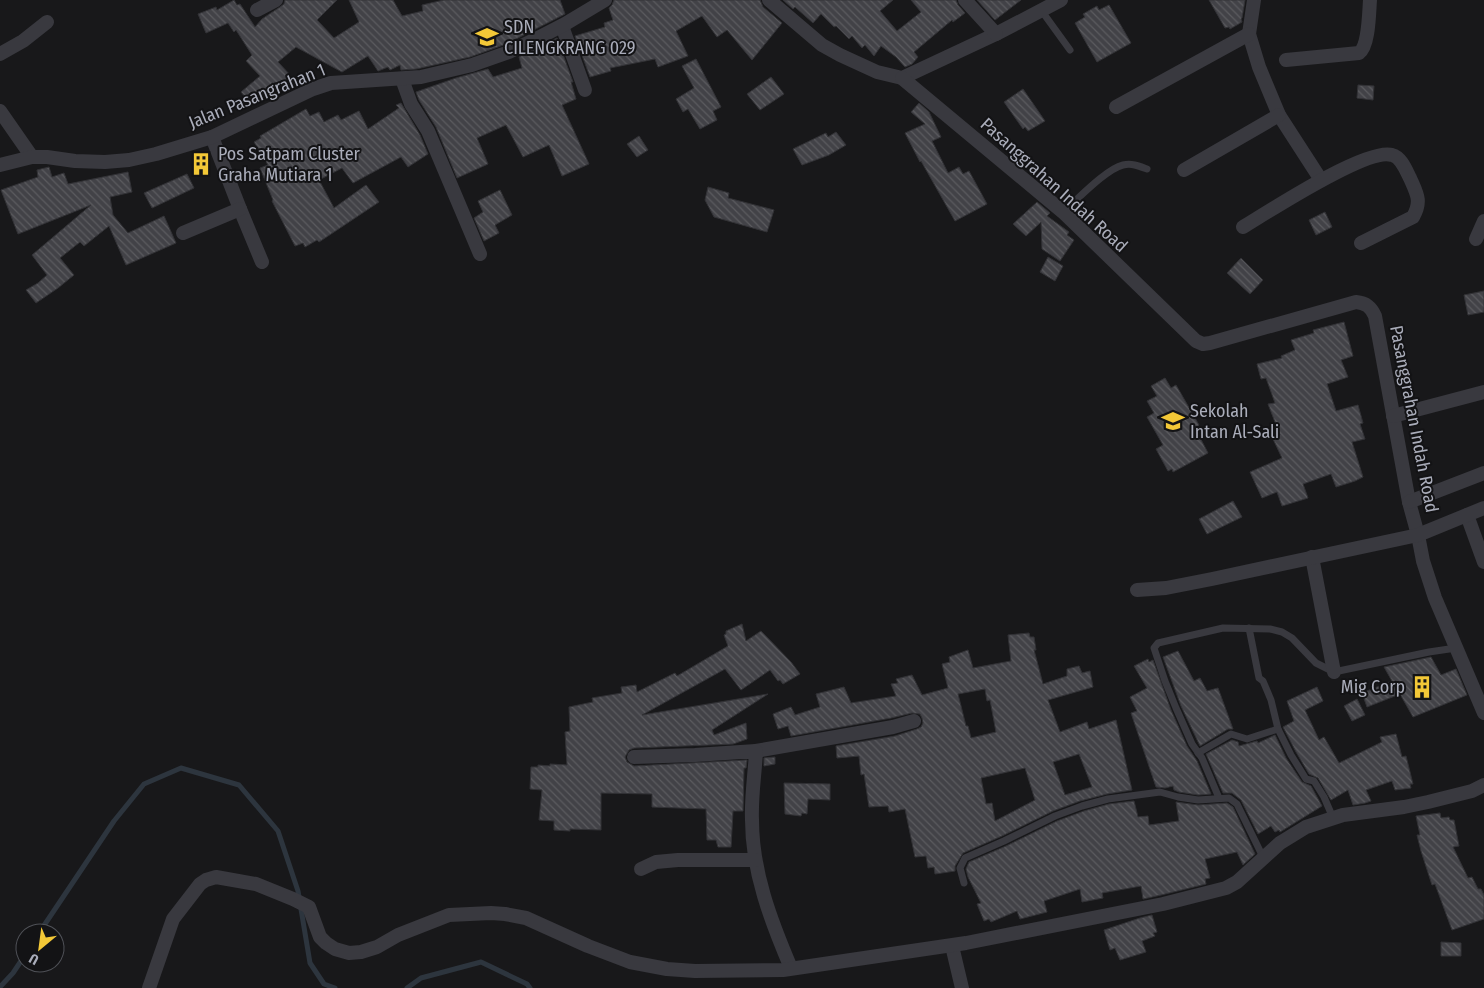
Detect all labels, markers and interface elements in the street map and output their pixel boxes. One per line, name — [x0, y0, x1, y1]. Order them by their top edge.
place label: SDN CILENGKRANG 029 — [504, 16, 636, 59]
school or university icon: SDN CILENGKRANG 029 — [474, 24, 500, 50]
street label: Jalan Pasangrahan 1 — [185, 58, 329, 134]
street label: Pasanggrahan Indah Road — [976, 113, 1132, 257]
place label: Pos Satpam Cluster Graha Mutiara 1 — [218, 143, 361, 186]
building icon: Pos Satpam Cluster Graha Mutiara 1 — [188, 151, 214, 177]
street label: Pasanggrahan Indah Road — [1385, 324, 1443, 514]
place label: Sekolah Intan Al-Sali — [1190, 400, 1279, 443]
school or university icon: Sekolah Intan Al-Sali — [1160, 408, 1186, 434]
building icon: Mig Corp — [1409, 674, 1435, 700]
place label: Mig Corp — [1341, 676, 1405, 698]
north arrow — [15, 923, 65, 973]
text: U — [26, 950, 42, 968]

